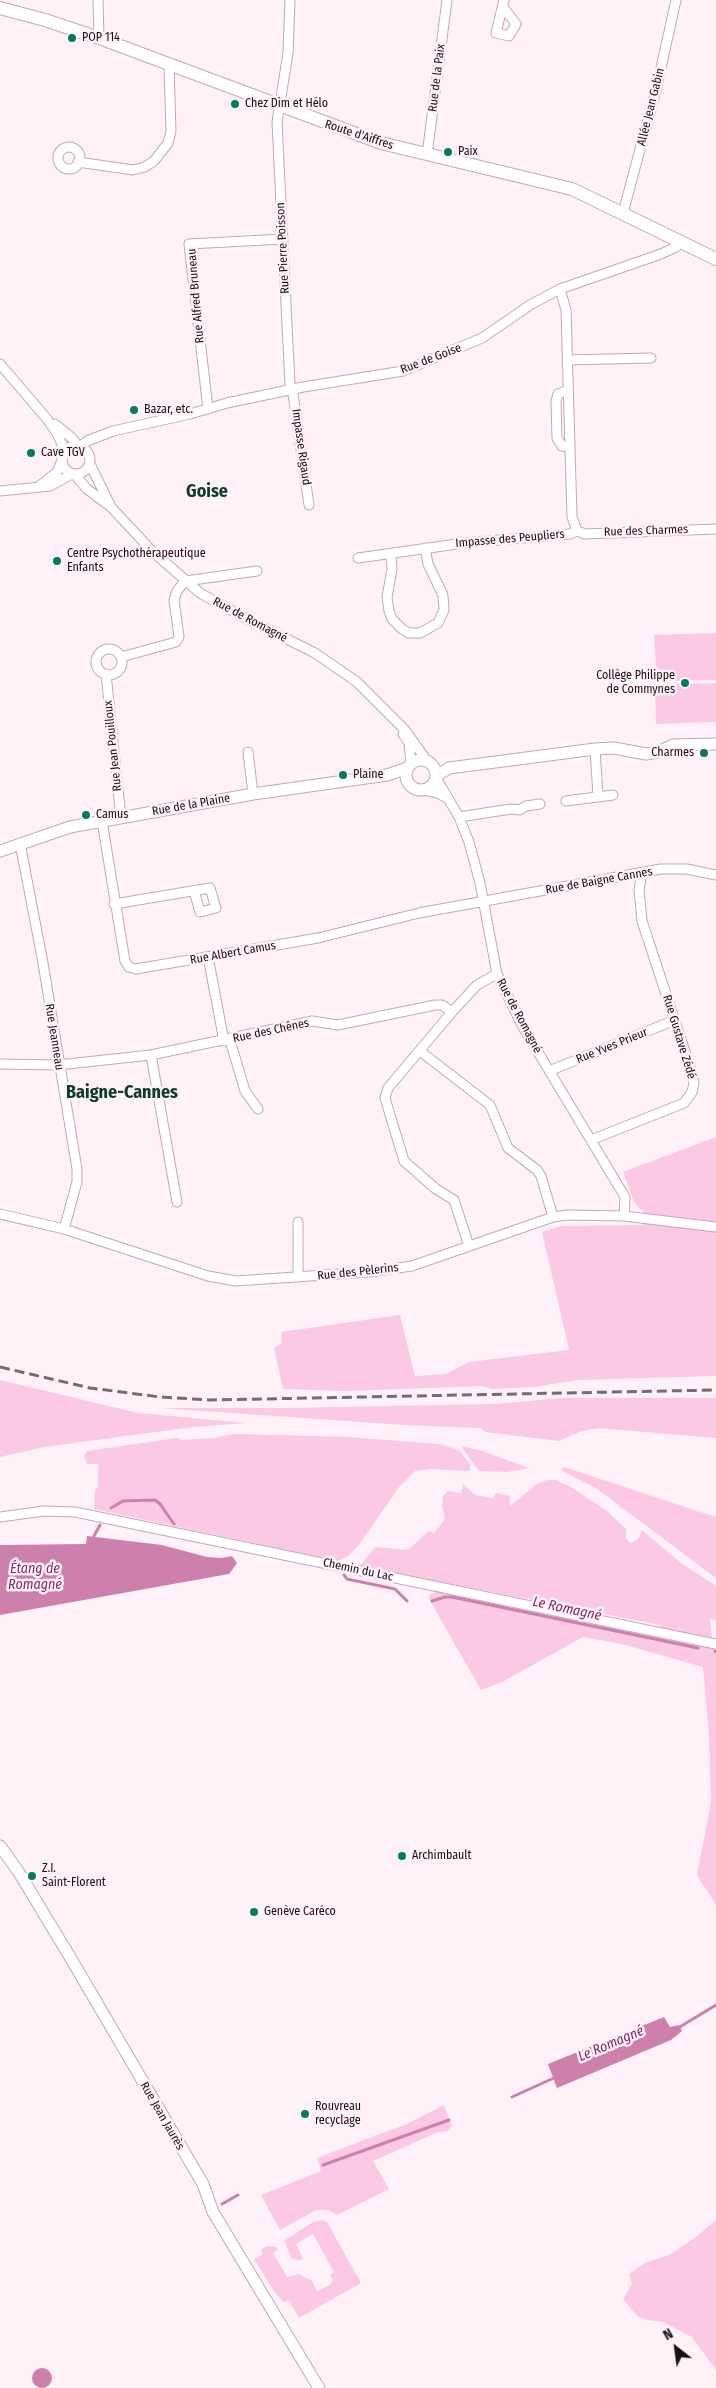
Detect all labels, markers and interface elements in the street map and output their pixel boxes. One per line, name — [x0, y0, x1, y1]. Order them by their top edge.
place label: POP 114 — [82, 31, 120, 45]
marker: POP 114 — [66, 32, 78, 44]
street label: Rue de la Paix — [426, 43, 448, 113]
street label: Allée Jean Gabin — [634, 67, 668, 147]
place label: Chez Dim et Hélo — [245, 97, 328, 111]
marker: Chez Dim et Hélo — [229, 98, 241, 110]
street label: Route d'Aiffres — [323, 117, 395, 153]
place label: Paix — [458, 145, 478, 159]
marker: Paix — [442, 146, 454, 158]
street label: Rue Pierre Poisson — [273, 202, 293, 294]
street label: Rue Alfred Bruneau — [185, 248, 207, 344]
street label: Rue de Goise — [399, 341, 463, 377]
place label: Bazar, etc. — [144, 403, 193, 417]
marker: Bazar, etc. — [128, 404, 140, 416]
street label: Impasse Rigaud — [289, 408, 313, 486]
place label: Cave TGV — [41, 446, 85, 460]
marker: Cave TGV — [25, 447, 37, 459]
district label: Goise — [186, 481, 228, 503]
street label: Rue des Charmes — [604, 522, 688, 540]
street label: Impasse des Peupliers — [455, 527, 565, 551]
place label: Centre Psychothérapeutique Enfants — [67, 547, 206, 575]
marker: Centre Psychothérapeutique Enfants — [51, 555, 63, 567]
street label: Rue de Romagné — [210, 594, 290, 646]
place label: Collège Philippe de Commynes — [596, 669, 675, 697]
marker: Collège Philippe de Commynes — [679, 677, 691, 689]
street label: Rue Jean Pouilloux — [101, 700, 125, 792]
place label: Charmes — [651, 746, 694, 760]
marker: Charmes — [698, 747, 710, 759]
place label: Plaine — [353, 768, 383, 782]
marker: Plaine — [337, 769, 349, 781]
street label: Rue de la Plaine — [151, 791, 231, 819]
place label: Camus — [96, 808, 128, 822]
marker: Camus — [80, 809, 92, 821]
street label: Rue de Baigne Cannes — [544, 864, 654, 898]
street label: Rue Albert Camus — [189, 938, 277, 968]
street label: Rue de Romagné — [493, 976, 545, 1056]
street label: Rue Gustave Zédé — [659, 993, 699, 1081]
street label: Rue Jeanneau — [42, 1003, 66, 1071]
street label: Rue des Chênes — [232, 1016, 310, 1046]
street label: Rue Yves Prieur — [574, 1025, 650, 1067]
district label: Baigne-Cannes — [66, 1082, 178, 1104]
street label: Rue des Pèlerins — [317, 1261, 399, 1283]
street label: Chemin du Lac — [322, 1556, 394, 1584]
water label: Étang de Romagné — [8, 1561, 62, 1594]
water label: Le Romagné — [531, 1594, 603, 1624]
place label: Archimbault — [412, 1849, 471, 1863]
marker: Archimbault — [396, 1850, 408, 1862]
place label: Z.I. Saint-Florent — [42, 1862, 106, 1890]
marker: Z.I. Saint-Florent — [26, 1870, 38, 1882]
place label: Genève Caréco — [264, 1905, 336, 1919]
marker: Genève Caréco — [248, 1906, 260, 1918]
water label: Le Romagné — [576, 2023, 646, 2065]
street label: Rue Jean Jaurès — [137, 2079, 187, 2153]
place label: Rouvreau recyclage — [315, 2100, 361, 2128]
marker: Rouvreau recyclage — [299, 2108, 311, 2120]
north arrow — [651, 2323, 701, 2373]
text: N — [660, 2325, 676, 2344]

